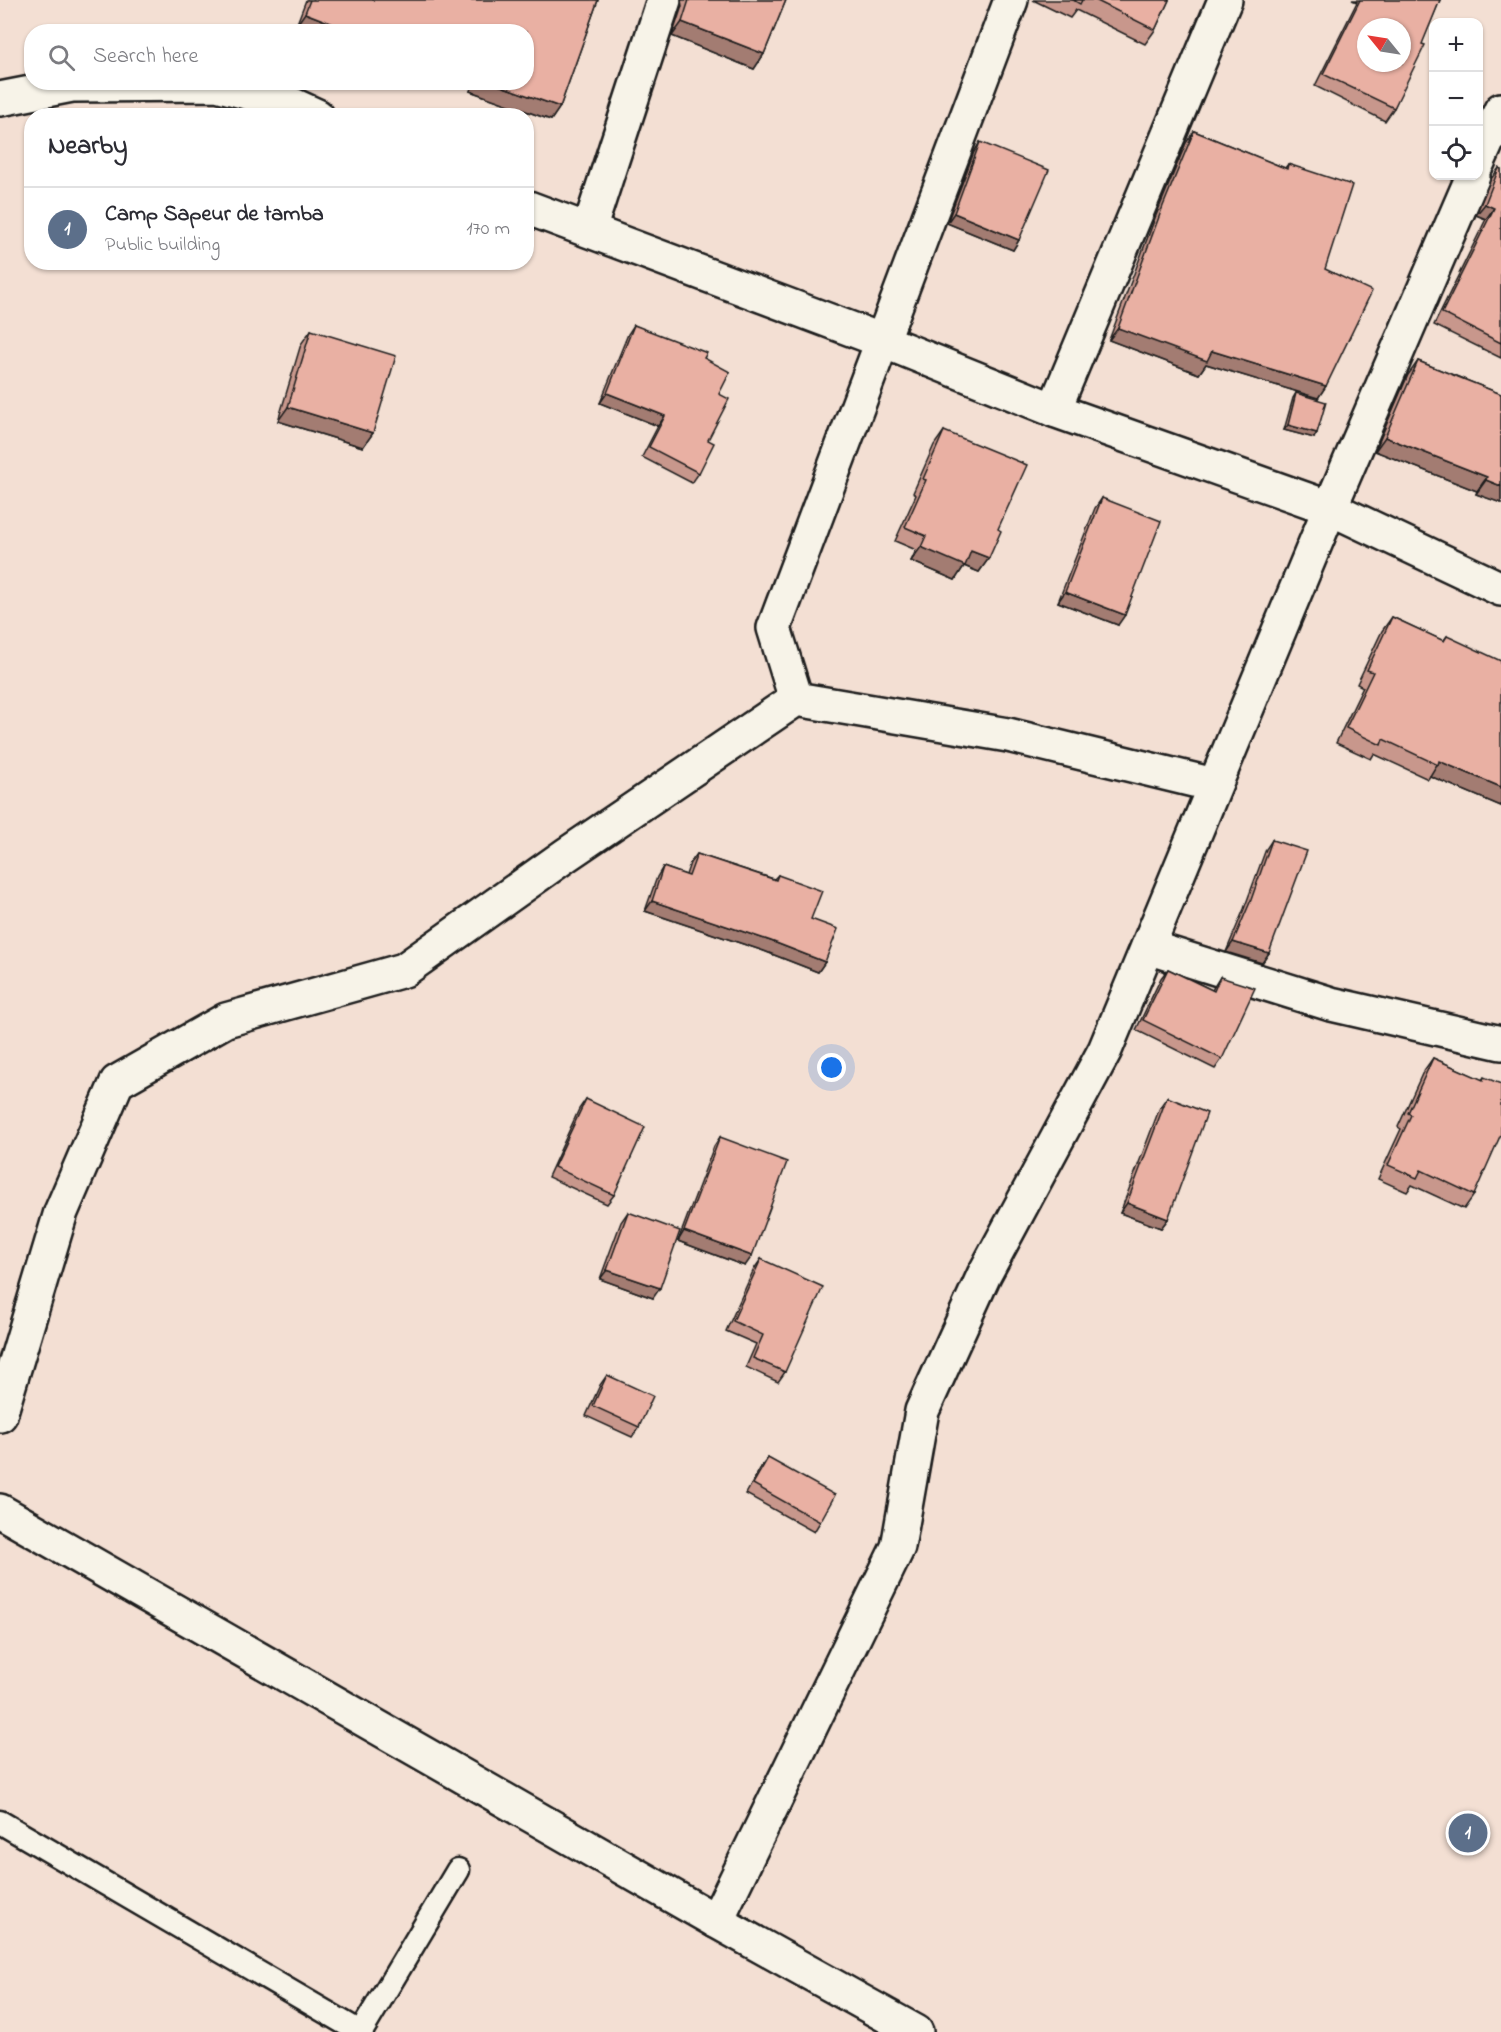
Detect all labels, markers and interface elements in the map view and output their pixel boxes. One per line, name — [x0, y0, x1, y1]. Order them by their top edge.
north arrow — [1357, 18, 1411, 72]
map controls — [1429, 18, 1483, 180]
button: + — [1429, 18, 1483, 72]
search box — [24, 24, 534, 90]
icon: search — [45, 41, 78, 74]
text: Search here — [93, 41, 198, 73]
button: − — [1429, 72, 1483, 126]
button: locate — [1429, 126, 1483, 180]
text: Nearby — [48, 128, 127, 166]
text: Camp Sapeur de tamba — [105, 199, 324, 231]
text: 1 — [64, 215, 71, 244]
text: 170 m — [466, 215, 510, 244]
text: Public building — [105, 231, 220, 260]
your location — [817, 1053, 846, 1082]
pin: 1 — [1448, 1810, 1488, 1856]

